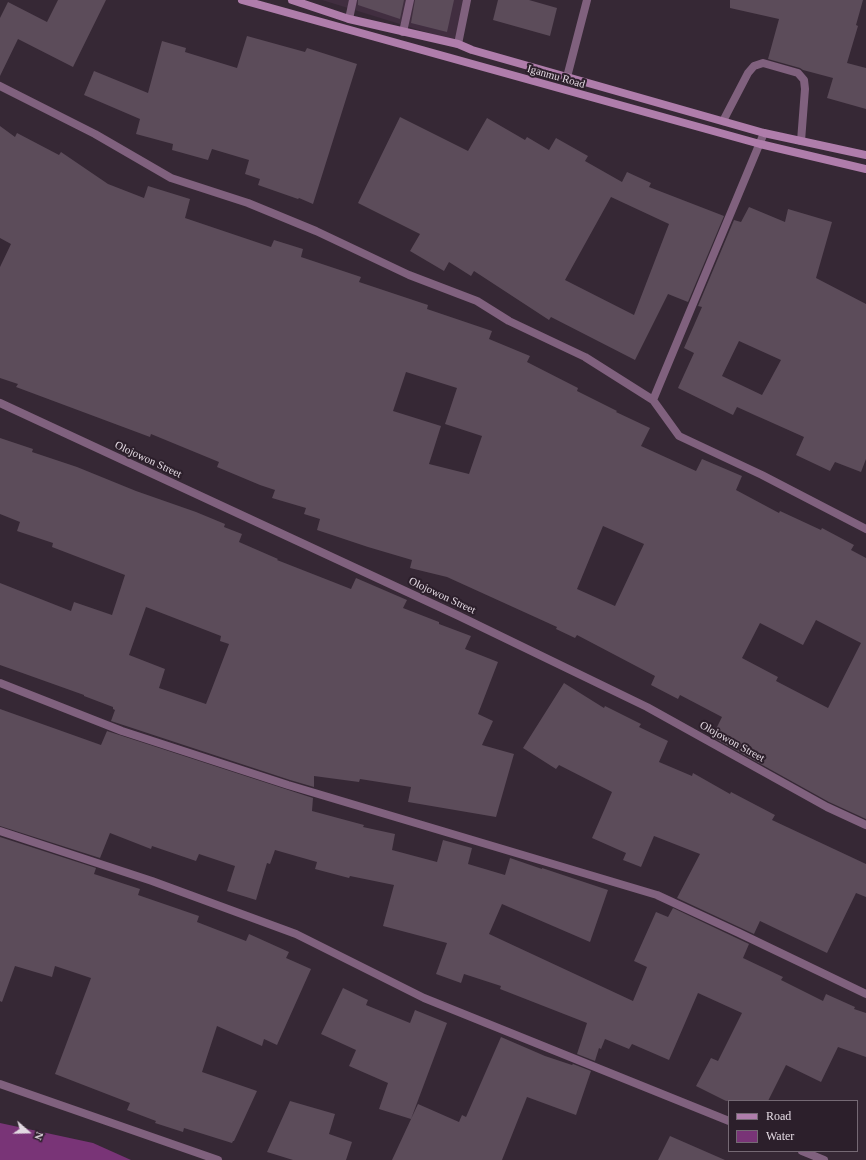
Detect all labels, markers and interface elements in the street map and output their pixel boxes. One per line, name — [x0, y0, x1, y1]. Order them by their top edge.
street label: Iganmu Road — [526, 62, 586, 92]
street label: Olojowon Street — [112, 439, 184, 481]
street label: Olojowon Street — [406, 575, 478, 617]
street label: Olojowon Street — [697, 719, 767, 765]
legend — [728, 1100, 858, 1152]
text: Road — [766, 1109, 791, 1123]
north arrow — [8, 1112, 48, 1152]
text: Water — [766, 1129, 794, 1143]
text: N — [32, 1130, 46, 1142]

